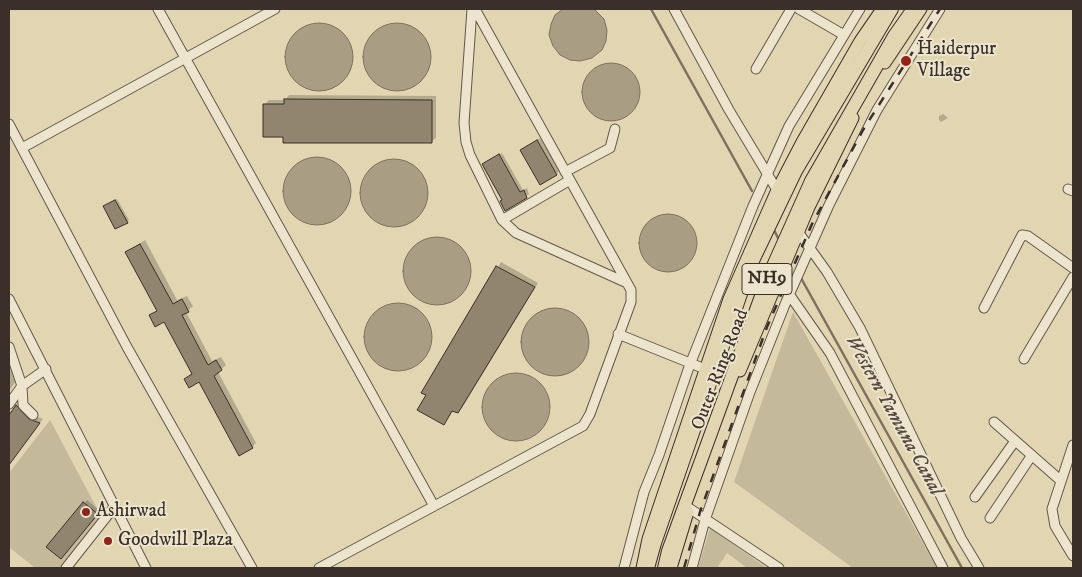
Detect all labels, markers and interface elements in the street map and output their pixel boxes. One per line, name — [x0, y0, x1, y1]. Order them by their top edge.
place label: Haiderpur Village — [917, 39, 996, 83]
marker: Haiderpur Village — [899, 54, 913, 68]
road number: NH9 — [742, 264, 792, 294]
street label: Outer Ring Road — [687, 306, 755, 434]
water label: Western Yamuna Canal — [839, 332, 947, 500]
place label: Ashirwad — [96, 501, 166, 523]
marker: Ashirwad — [80, 506, 92, 518]
place label: Goodwill Plaza — [118, 530, 233, 552]
marker: Goodwill Plaza — [102, 535, 114, 547]

